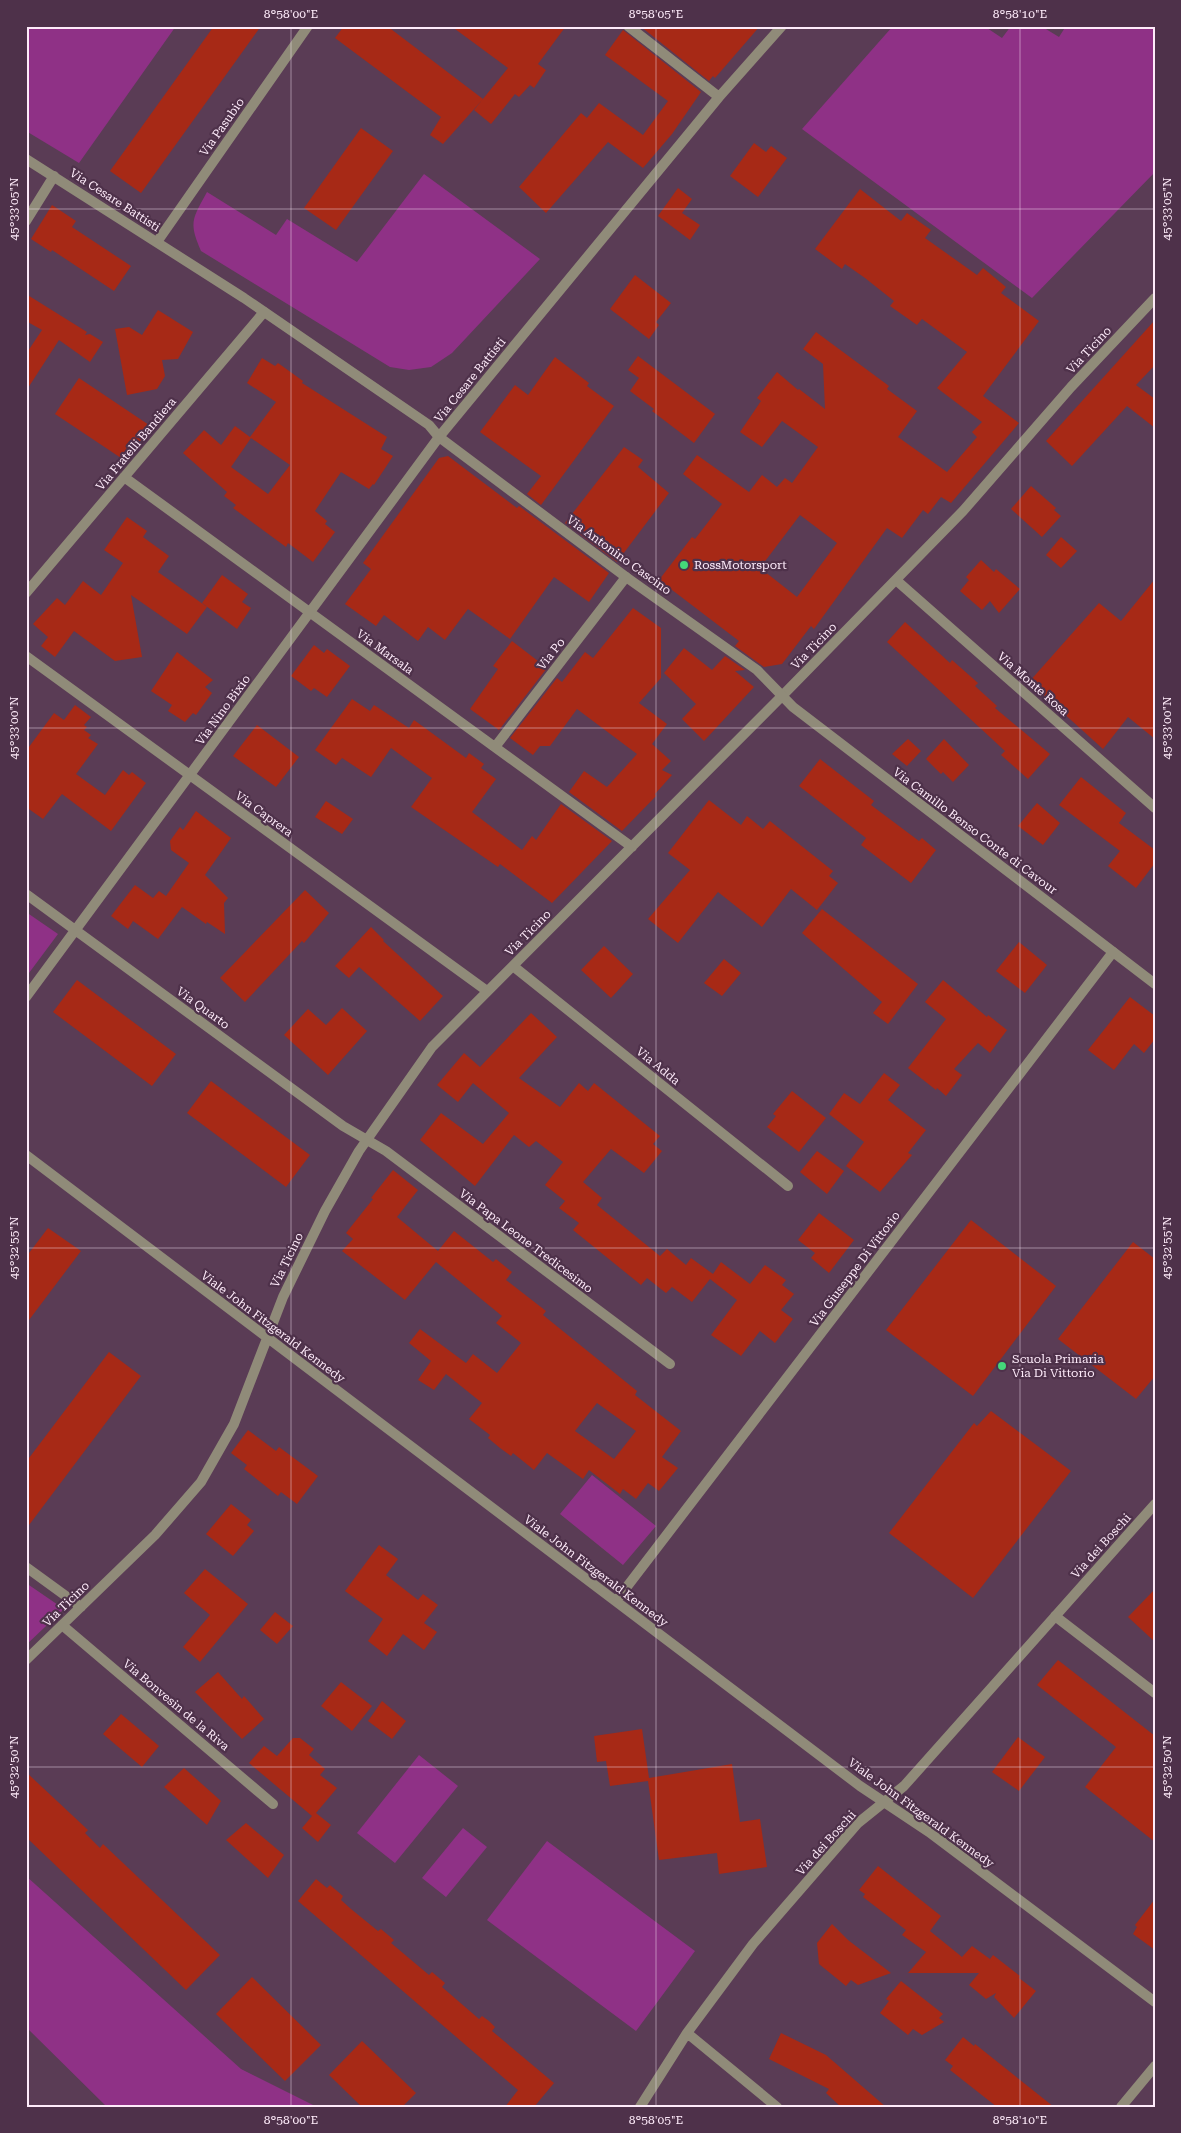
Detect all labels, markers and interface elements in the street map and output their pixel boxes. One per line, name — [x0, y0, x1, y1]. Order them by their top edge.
text: 8°58'00"E — [264, 7, 318, 21]
text: 8°58'05"E — [629, 7, 683, 21]
text: 8°58'10"E — [993, 7, 1047, 21]
street label: Via Pasubio — [197, 95, 247, 159]
street label: Via Cesare Battisti — [67, 166, 163, 235]
text: 45°33'05"N — [7, 177, 21, 241]
text: 45°33'05"N — [1160, 177, 1174, 241]
street label: Via Ticino — [1064, 324, 1114, 376]
street label: Via Cesare Battisti — [432, 335, 509, 425]
street label: Via Fratelli Bandiera — [93, 394, 179, 493]
street label: Via Antonino Cascino — [564, 512, 674, 598]
place label: RossMotorsport — [694, 558, 787, 572]
marker: RossMotorsport — [678, 559, 690, 571]
street label: Via Ticino — [788, 620, 840, 672]
street label: Via Marsala — [354, 627, 417, 678]
street label: Via Po — [534, 635, 568, 673]
street label: Via Monte Rosa — [995, 649, 1072, 719]
street label: Via Nino Bixio — [193, 672, 253, 748]
text: 45°33'00"N — [7, 696, 21, 760]
text: 45°33'00"N — [1160, 696, 1174, 760]
street label: Via Camillo Benso Conte di Cavour — [890, 765, 1060, 897]
street label: Via Caprera — [233, 789, 296, 840]
street label: Via Ticino — [502, 907, 554, 959]
street label: Via Quarto — [174, 984, 232, 1032]
street label: Via Adda — [633, 1044, 683, 1088]
street label: Via Papa Leone Tredicesimo — [456, 1186, 596, 1296]
street label: Via Giuseppe Di Vittorio — [807, 1209, 903, 1329]
text: 45°32'55"N — [7, 1216, 21, 1280]
text: 45°32'55"N — [1160, 1216, 1174, 1280]
street label: Via Ticino — [268, 1230, 306, 1290]
street label: Viale John Fitzgerald Kennedy — [198, 1268, 348, 1386]
place label: Scuola Primaria Via Di Vittorio — [1012, 1352, 1104, 1380]
marker: Scuola Primaria Via Di Vittorio — [996, 1360, 1008, 1372]
street label: Via dei Boschi — [1068, 1511, 1134, 1581]
street label: Viale John Fitzgerald Kennedy — [521, 1512, 671, 1630]
street label: Via Ticino — [40, 1578, 92, 1630]
street label: Via Bonvesin de la Riva — [120, 1656, 232, 1754]
text: 45°32'50"N — [7, 1735, 21, 1799]
text: 45°32'50"N — [1160, 1735, 1174, 1799]
street label: Viale John Fitzgerald Kennedy — [845, 1755, 997, 1871]
street label: Via dei Boschi — [793, 1808, 859, 1878]
text: 8°58'00"E — [264, 2113, 318, 2127]
text: 8°58'05"E — [629, 2113, 683, 2127]
text: 8°58'10"E — [993, 2113, 1047, 2127]

